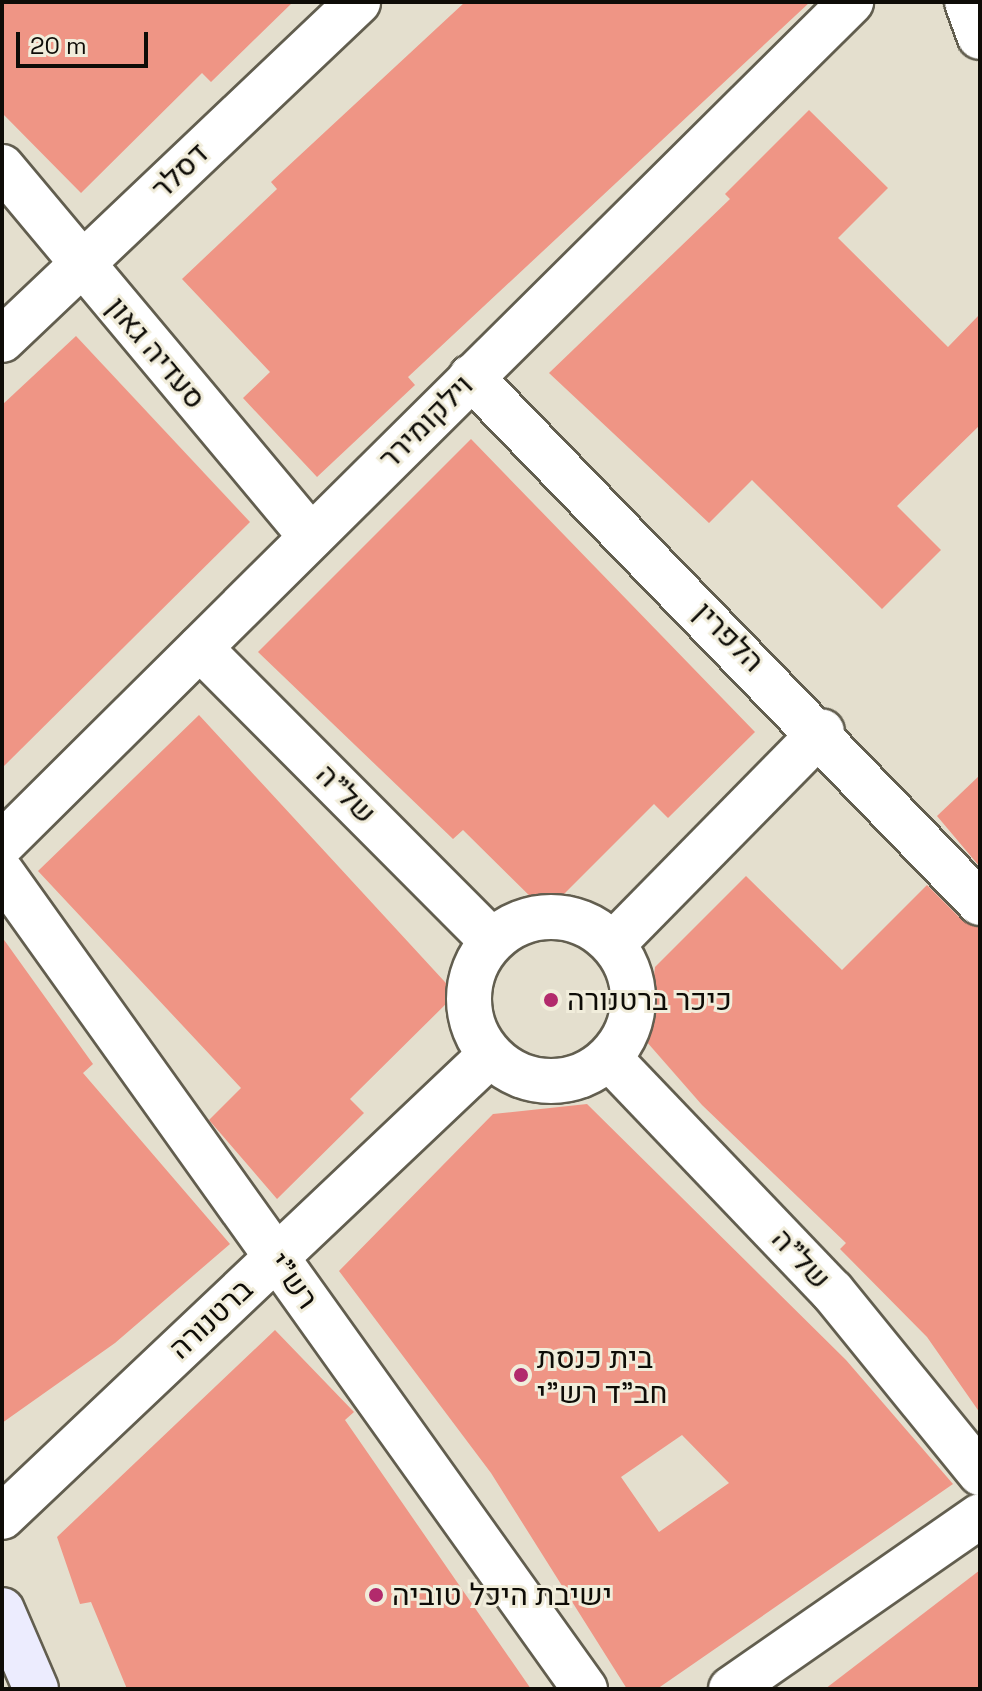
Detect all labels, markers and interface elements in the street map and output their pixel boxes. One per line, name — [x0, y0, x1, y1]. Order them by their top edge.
scale bar — [20, 16, 152, 66]
text: 20 m — [30, 30, 87, 61]
street label: דסלר — [144, 136, 216, 206]
street label: סעדיה גאון — [99, 290, 213, 416]
street label: וילקומירר — [371, 367, 481, 477]
street label: הלפרין — [686, 594, 772, 680]
street label: של"ה — [309, 757, 383, 831]
place label: כיכר ברטנורה — [567, 982, 732, 1018]
marker: כיכר ברטנורה — [542, 991, 560, 1009]
street label: של"ה — [764, 1221, 838, 1297]
street label: רש"י — [261, 1246, 325, 1316]
street label: ברטנורה — [162, 1271, 260, 1367]
place label: בית כנסת חב"ד רש"י — [537, 1340, 667, 1410]
marker: בית כנסת חב"ד רש"י — [512, 1366, 530, 1384]
place label: ישיבת היכל טוביה — [392, 1577, 612, 1613]
marker: ישיבת היכל טוביה — [367, 1586, 385, 1604]

